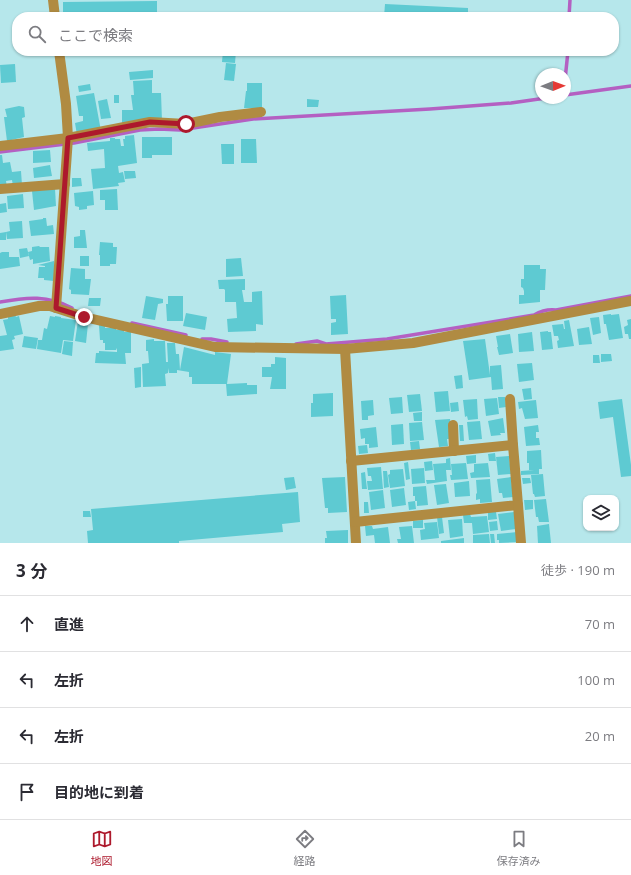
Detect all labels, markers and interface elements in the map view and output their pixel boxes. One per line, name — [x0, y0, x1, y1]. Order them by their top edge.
search box — [12, 12, 619, 56]
icon: search — [26, 23, 48, 45]
text: ここで検索 — [58, 25, 133, 45]
north arrow — [535, 68, 571, 104]
route start — [177, 115, 195, 133]
route end — [75, 308, 93, 326]
map controls — [583, 495, 619, 531]
button: layers — [583, 495, 619, 531]
text: 3 分 — [16, 559, 47, 582]
text: 徒歩 · 190 m — [541, 561, 615, 579]
icon: ahead — [16, 613, 38, 635]
text: 直進 — [54, 614, 84, 634]
text: 70 m — [585, 615, 615, 633]
icon: left — [16, 669, 38, 691]
text: 左折 — [54, 670, 84, 690]
text: 100 m — [577, 671, 615, 689]
icon: left — [16, 725, 38, 747]
text: 左折 — [54, 726, 84, 746]
text: 20 m — [585, 727, 615, 745]
icon: arrive — [16, 781, 38, 803]
text: 目的地に到着 — [54, 782, 144, 802]
tab: 地図 — [91, 828, 113, 868]
tab: 経路 — [294, 828, 316, 868]
tab: 保存済み — [497, 828, 541, 868]

